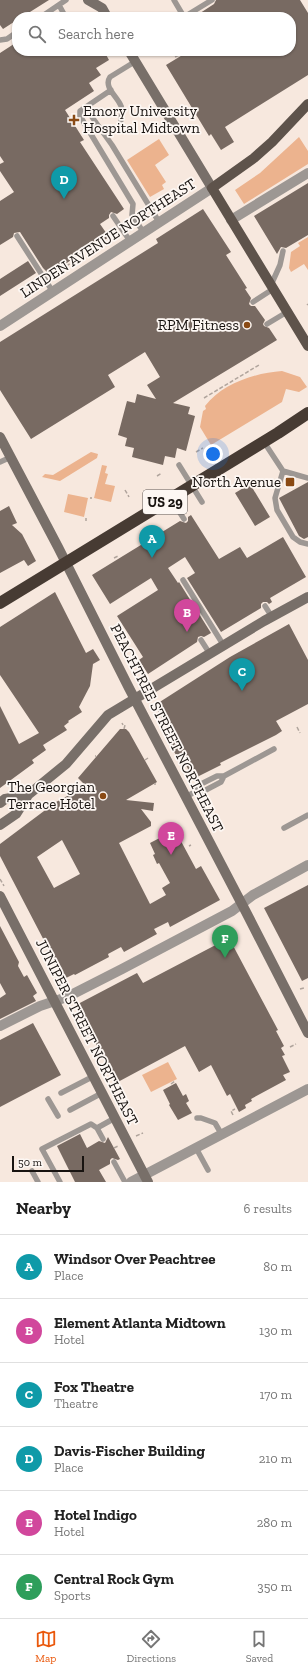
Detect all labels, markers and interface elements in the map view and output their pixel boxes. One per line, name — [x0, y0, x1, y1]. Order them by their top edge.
search box — [12, 12, 296, 56]
icon: search — [26, 23, 48, 45]
text: Search here — [58, 25, 134, 43]
place label: Emory University Hospital Midtown — [83, 102, 200, 137]
marker: Emory University Hospital Midtown — [68, 114, 80, 126]
pin: D — [51, 166, 77, 199]
street label: LINDEN AVENUE NORTHEAST — [17, 174, 199, 302]
place label: RPM Fitness — [158, 316, 239, 334]
marker: RPM Fitness — [242, 320, 252, 330]
your location — [203, 444, 223, 464]
place label: North Avenue — [192, 473, 281, 491]
marker: North Avenue — [284, 476, 296, 488]
road number: US 29 — [143, 490, 187, 514]
pin: A — [139, 525, 165, 558]
pin: B — [174, 599, 200, 632]
street label: PEACHTREE STREET NORTHEAST — [106, 621, 228, 835]
pin: C — [229, 658, 255, 691]
place label: The Georgian Terrace Hotel — [7, 778, 95, 813]
marker: The Georgian Terrace Hotel — [98, 791, 108, 801]
pin: E — [158, 822, 184, 855]
pin: F — [212, 925, 238, 958]
street label: JUNIPER STREET NORTHEAST — [32, 936, 142, 1128]
scale bar — [12, 1154, 84, 1173]
text: 50 m — [18, 1156, 42, 1169]
text: Nearby — [16, 1198, 71, 1218]
text: 6 results — [244, 1201, 292, 1216]
text: Windsor Over Peachtree — [54, 1250, 215, 1268]
text: A — [25, 1259, 33, 1274]
text: 80 m — [263, 1259, 292, 1274]
text: Place — [54, 1268, 83, 1283]
text: Element Atlanta Midtown — [54, 1314, 226, 1332]
text: B — [25, 1323, 33, 1338]
text: 130 m — [259, 1323, 292, 1338]
text: Hotel — [54, 1332, 85, 1347]
text: Fox Theatre — [54, 1378, 134, 1396]
text: C — [25, 1387, 33, 1402]
text: 170 m — [259, 1387, 292, 1402]
text: Theatre — [54, 1396, 98, 1411]
text: Davis-Fischer Building — [54, 1442, 205, 1460]
text: D — [24, 1451, 34, 1466]
text: 210 m — [259, 1451, 292, 1466]
text: Place — [54, 1460, 83, 1475]
text: Hotel Indigo — [54, 1506, 137, 1524]
text: E — [25, 1515, 33, 1530]
text: 280 m — [257, 1515, 292, 1530]
text: Hotel — [54, 1524, 85, 1539]
text: Central Rock Gym — [54, 1570, 174, 1588]
text: F — [25, 1579, 33, 1594]
text: 350 m — [257, 1579, 292, 1594]
text: Sports — [54, 1588, 91, 1603]
tab: Map — [35, 1628, 57, 1665]
tab: Directions — [126, 1628, 176, 1665]
tab: Saved — [246, 1628, 273, 1665]

